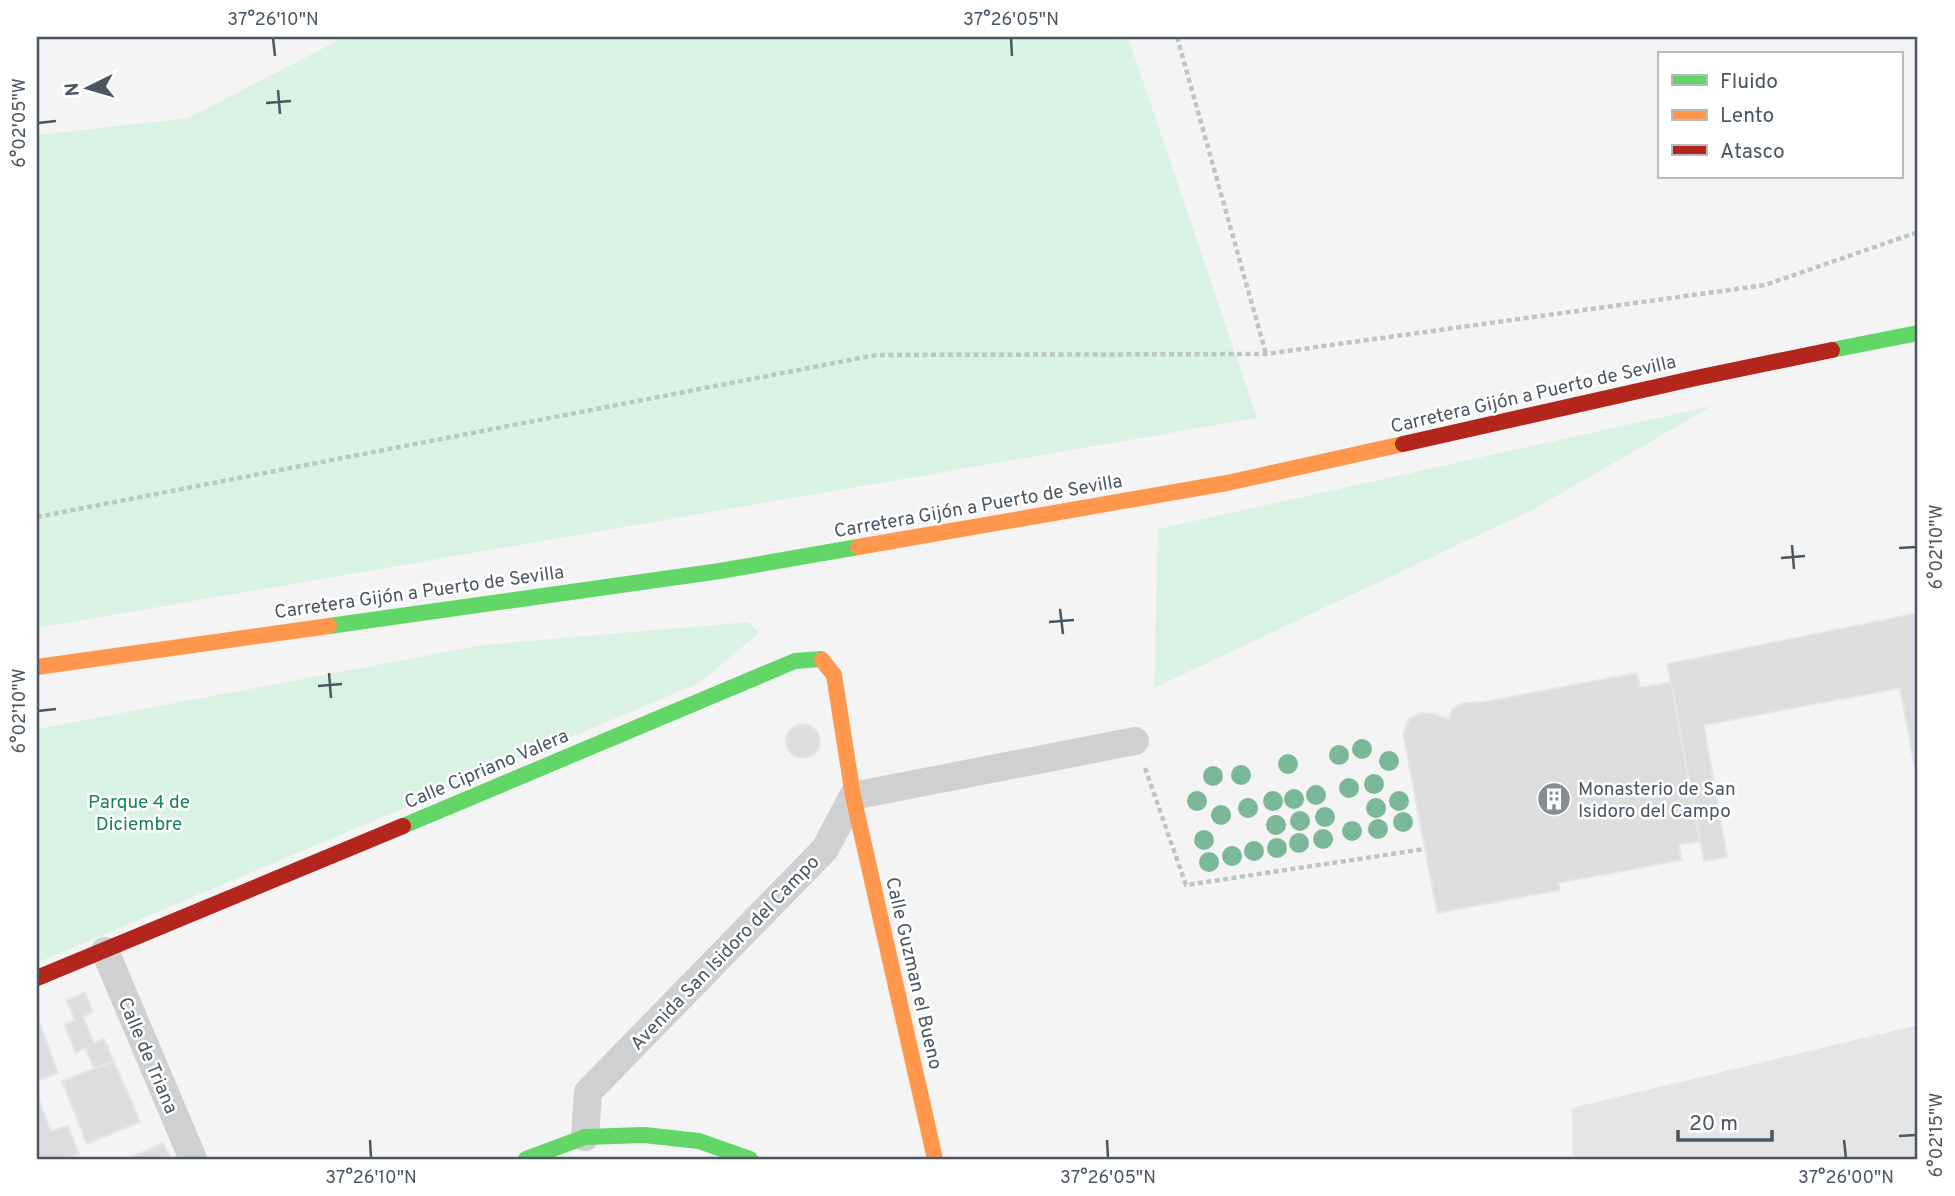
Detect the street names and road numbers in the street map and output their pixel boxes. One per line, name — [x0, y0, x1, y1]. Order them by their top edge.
street label: Carretera Gijón a Puerto de Sevilla — [1388, 350, 1679, 440]
street label: Carretera Gijón a Puerto de Sevilla — [832, 470, 1124, 544]
street label: Carretera Gijón a Puerto de Sevilla — [273, 561, 566, 625]
street label: Calle Cipriano Valera — [401, 724, 572, 815]
street label: Avenida San Isidoro del Campo — [626, 851, 825, 1056]
street label: Calle Guzman el Bueno — [879, 875, 947, 1072]
street label: Calle de Triana — [112, 994, 182, 1118]

